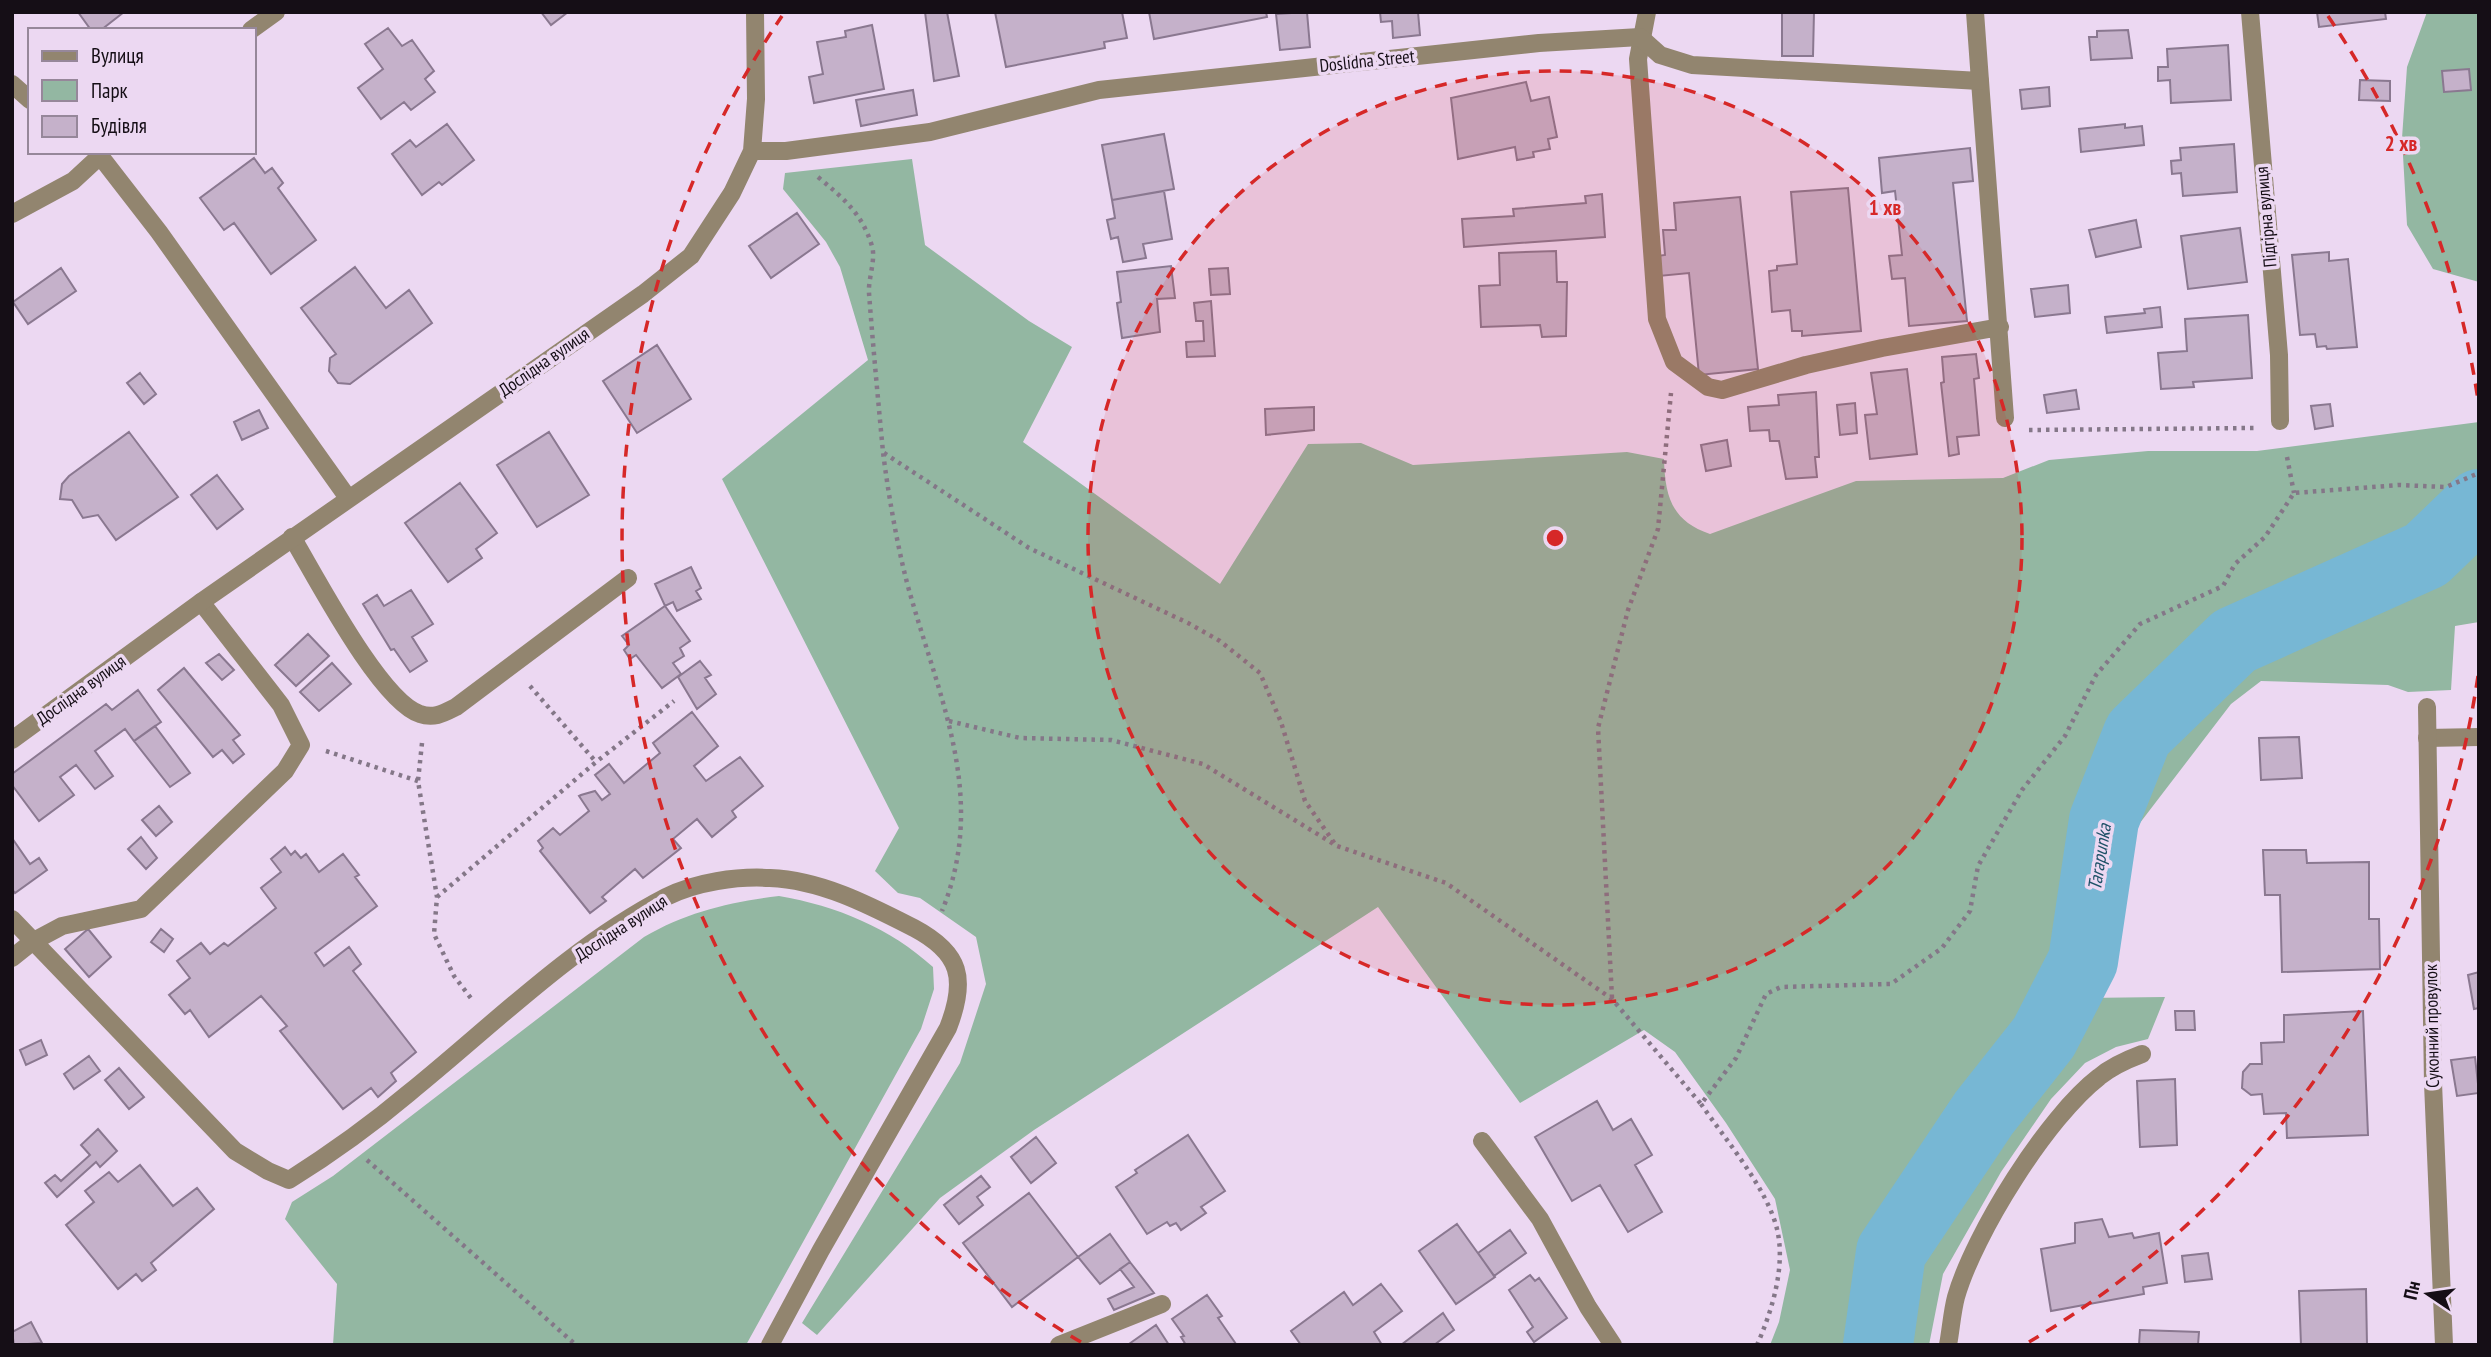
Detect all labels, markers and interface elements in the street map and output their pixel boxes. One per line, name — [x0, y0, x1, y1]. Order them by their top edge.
legend — [28, 28, 256, 154]
text: Вулиця — [91, 42, 144, 69]
street label: Doslidna Street — [1318, 44, 1416, 77]
text: Парк — [91, 77, 128, 104]
text: Будівля — [91, 112, 147, 139]
text: 2 хв — [2385, 130, 2417, 157]
street label: Підгірна вулиця — [2250, 166, 2281, 268]
text: 1 хв — [1869, 194, 1901, 221]
street label: Дослідна вулиця — [494, 322, 594, 401]
centre of rings — [1543, 526, 1567, 550]
street label: Дослідна вулиця — [31, 649, 130, 730]
water label: Tarapunka — [2082, 821, 2116, 892]
street label: Дослідна вулиця — [570, 889, 671, 966]
street label: Суконний провулок — [2419, 964, 2444, 1088]
north arrow — [2393, 1259, 2463, 1329]
text: Пн — [2398, 1279, 2425, 1302]

